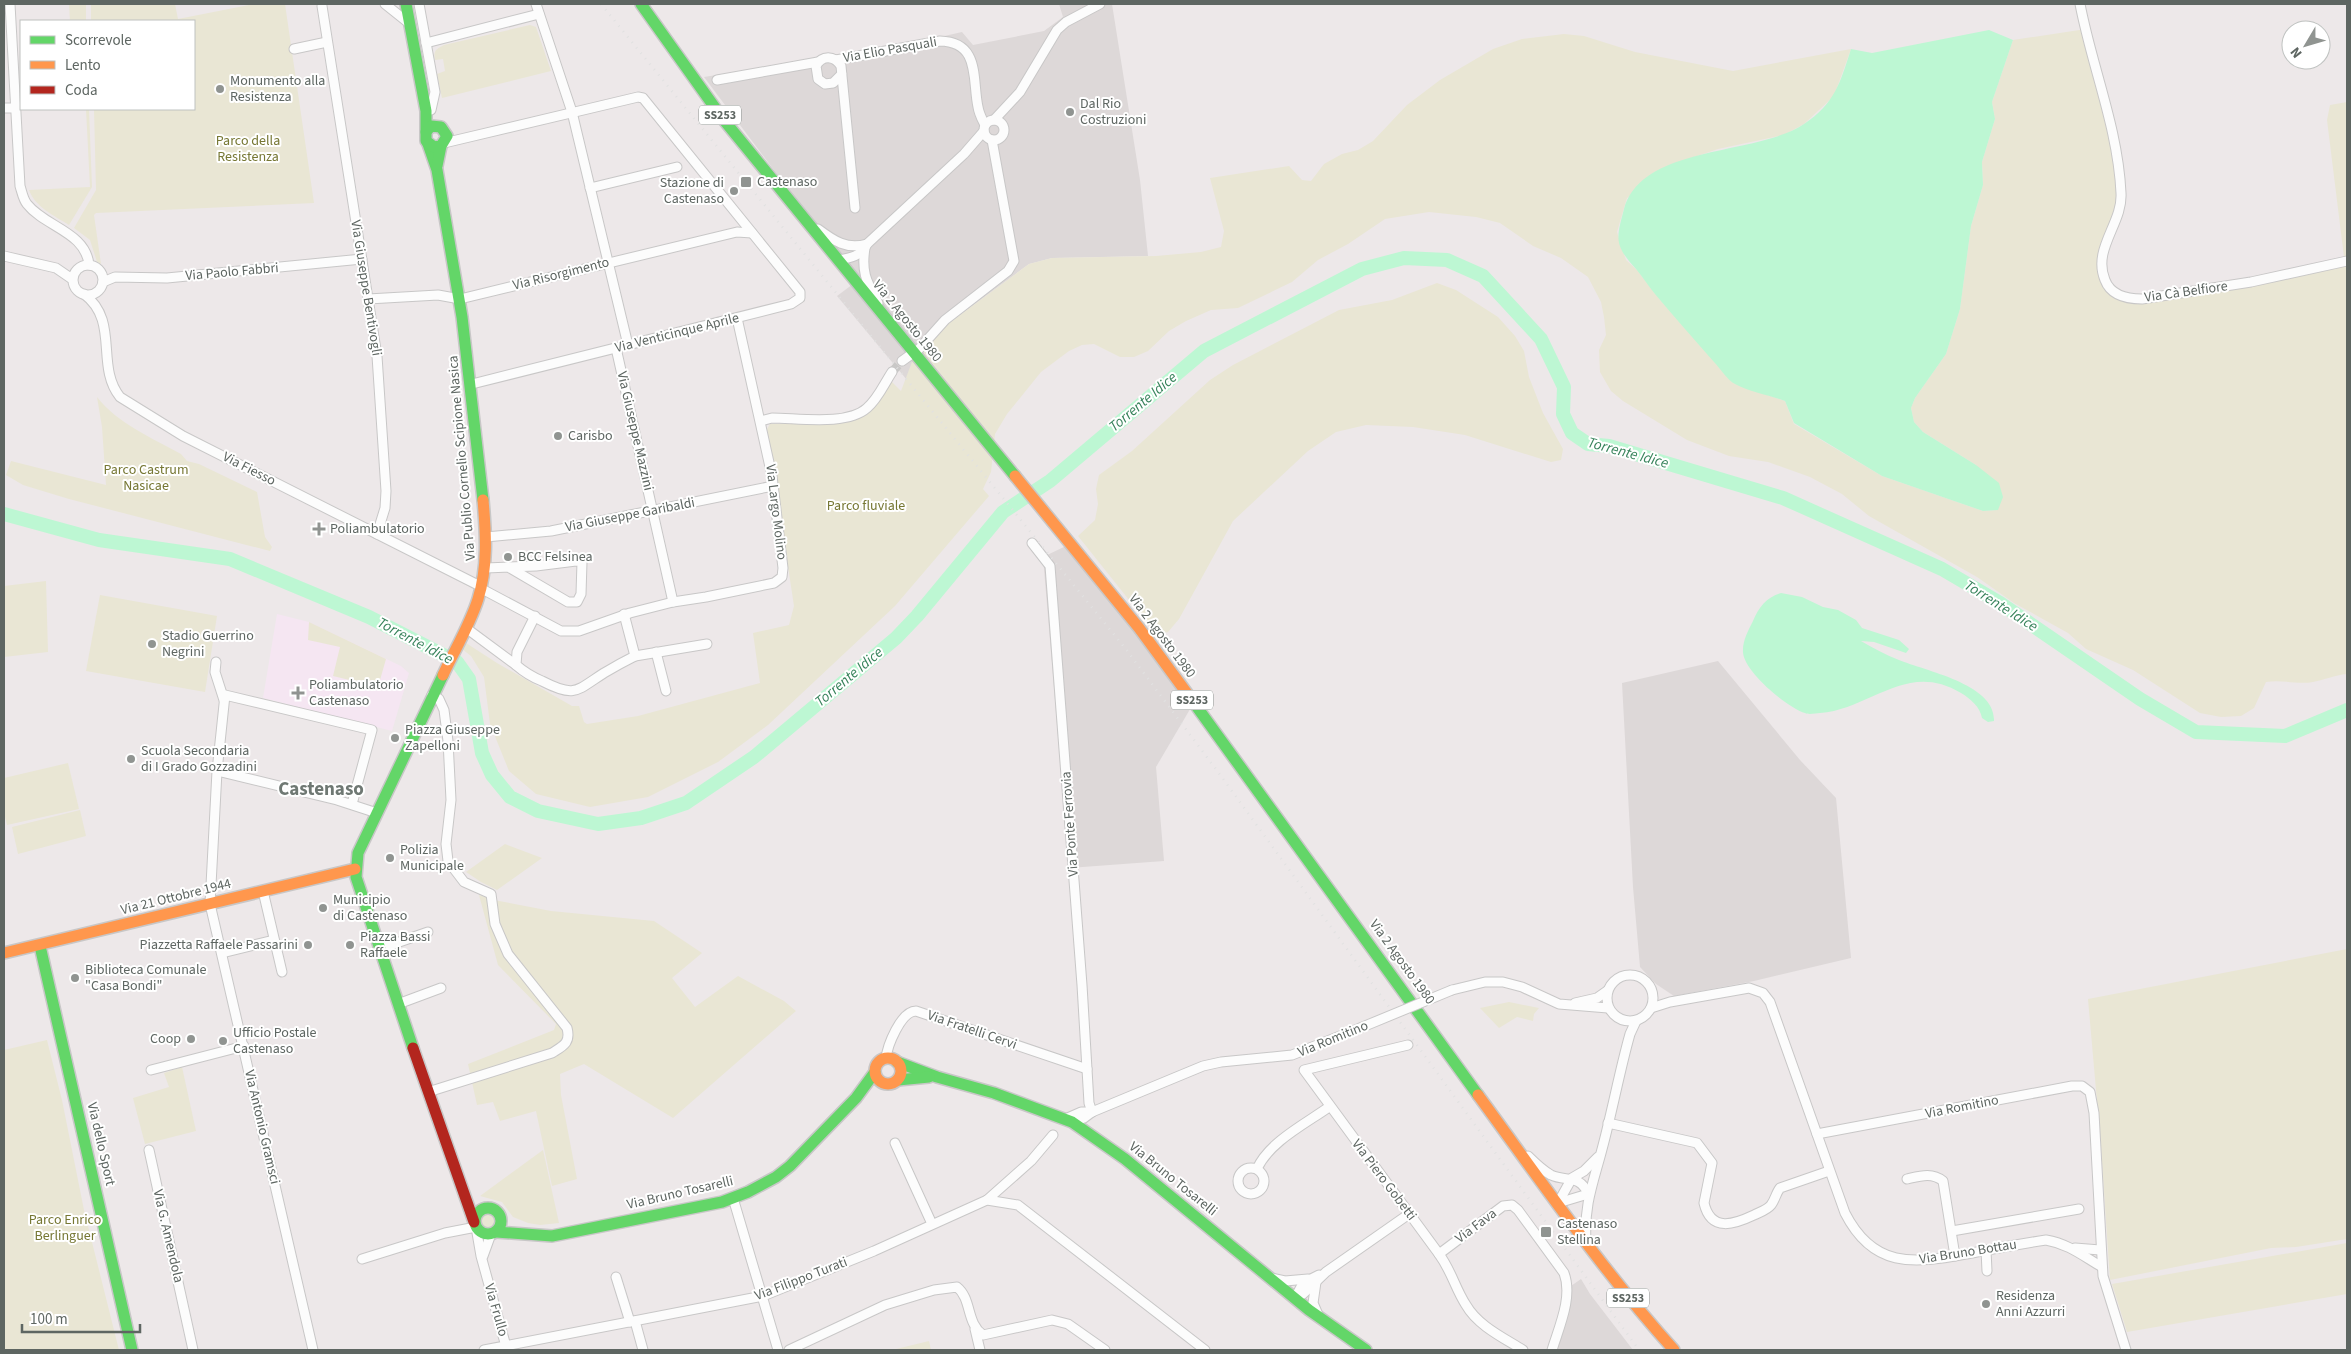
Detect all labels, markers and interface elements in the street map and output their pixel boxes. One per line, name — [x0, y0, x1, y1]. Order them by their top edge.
legend — [20, 20, 195, 110]
north arrow — [2281, 20, 2331, 70]
text: Scorrevole — [65, 30, 132, 51]
street label: Via Elio Pasquali — [841, 32, 939, 68]
text: N — [2286, 43, 2307, 62]
text: Lento — [65, 55, 101, 76]
place label: Monumento alla Resistenza — [230, 71, 325, 107]
text: Coda — [65, 80, 98, 101]
marker: Monumento alla Resistenza — [214, 83, 226, 95]
place label: Dal Rio Costruzioni — [1080, 94, 1146, 130]
road number: SS253 — [699, 106, 741, 124]
marker: Dal Rio Costruzioni — [1064, 106, 1076, 118]
park label: Parco della Resistenza — [216, 131, 280, 167]
place label: Castenaso — [757, 172, 817, 192]
place label: Stazione di Castenaso — [660, 173, 724, 209]
marker: Castenaso — [739, 175, 753, 189]
marker: Stazione di Castenaso — [728, 185, 740, 197]
street label: Via Giuseppe Bentivogli — [345, 219, 387, 357]
street label: Via Risorgimento — [511, 252, 611, 296]
street label: Via Paolo Fabbri — [184, 258, 280, 286]
street label: Via 2 Agosto 1980 — [868, 276, 946, 366]
street label: Via Cà Belfiore — [2143, 276, 2229, 308]
street label: Via Venticinque Aprile — [613, 308, 741, 358]
street label: Via Publio Cornelio Scipione Nasica — [443, 355, 481, 561]
water label: Torrente Idice — [1104, 367, 1182, 437]
street label: Via Giuseppe Mazzini — [612, 369, 658, 493]
place label: Carisbo — [568, 426, 613, 446]
marker: Carisbo — [552, 430, 564, 442]
water label: Torrente Idice — [1585, 432, 1671, 474]
street label: Via Fiesso — [219, 447, 279, 491]
park label: Parco Castrum Nasicae — [103, 460, 189, 496]
street label: Via Largo Molino — [760, 463, 792, 561]
street label: Via Giuseppe Garibaldi — [563, 493, 697, 537]
park label: Parco fluviale — [827, 496, 905, 516]
place label: Poliambulatorio — [330, 519, 425, 539]
marker: Poliambulatorio — [312, 522, 326, 536]
place label: BCC Felsinea — [518, 547, 593, 567]
marker: BCC Felsinea — [502, 551, 514, 563]
water label: Torrente Idice — [1960, 575, 2042, 637]
street label: Via 2 Agosto 1980 — [1124, 590, 1200, 682]
water label: Torrente Idice — [373, 612, 457, 670]
place label: Stadio Guerrino Negrini — [162, 626, 254, 662]
marker: Stadio Guerrino Negrini — [146, 638, 158, 650]
water label: Torrente Idice — [810, 642, 888, 712]
place label: Poliambulatorio Castenaso — [309, 675, 404, 711]
marker: Poliambulatorio Castenaso — [291, 686, 305, 700]
road number: SS253 — [1171, 690, 1213, 710]
place label: Piazza Giuseppe Zapelloni — [405, 720, 500, 756]
marker: Piazza Giuseppe Zapelloni — [389, 732, 401, 744]
place label: Scuola Secondaria di I Grado Gozzadini — [141, 741, 257, 777]
marker: Scuola Secondaria di I Grado Gozzadini — [125, 753, 137, 765]
street label: Via Ponte Ferrovia — [1056, 771, 1084, 877]
district label: Castenaso — [278, 776, 364, 803]
place label: Polizia Municipale — [400, 840, 464, 876]
marker: Polizia Municipale — [384, 852, 396, 864]
street label: Via 21 Ottobre 1944 — [119, 874, 233, 920]
place label: Municipio di Castenaso — [333, 890, 407, 926]
marker: Municipio di Castenaso — [317, 902, 329, 914]
street label: Via 2 Agosto 1980 — [1364, 915, 1440, 1009]
place label: Piazza Bassi Raffaele — [360, 927, 430, 963]
place label: Piazzetta Raffaele Passarini — [140, 935, 298, 955]
marker: Piazzetta Raffaele Passarini — [302, 939, 314, 951]
marker: Piazza Bassi Raffaele — [344, 939, 356, 951]
place label: Biblioteca Comunale "Casa Bondi" — [85, 960, 206, 996]
marker: Biblioteca Comunale "Casa Bondi" — [69, 972, 81, 984]
street label: Via Fratelli Cervi — [925, 1005, 1019, 1055]
street label: Via Romitino — [1295, 1016, 1371, 1062]
place label: Ufficio Postale Castenaso — [233, 1023, 317, 1059]
place label: Coop — [150, 1029, 181, 1049]
marker: Coop — [185, 1033, 197, 1045]
marker: Ufficio Postale Castenaso — [217, 1035, 229, 1047]
street label: Via Antonio Gramsci — [239, 1068, 285, 1186]
street label: Via Romitino — [1924, 1090, 2000, 1124]
street label: Via dello Sport — [82, 1100, 120, 1188]
street label: Via Piero Gobetti — [1347, 1135, 1421, 1225]
street label: Via Bruno Tosarelli — [1125, 1137, 1221, 1221]
street label: Via Bruno Tosarelli — [625, 1171, 735, 1215]
street label: Via G. Amendola — [148, 1187, 188, 1285]
street label: Via Fava — [1451, 1204, 1501, 1248]
park label: Parco Enrico Berlinguer — [29, 1210, 101, 1246]
place label: Castenaso Stellina — [1557, 1214, 1617, 1250]
marker: Castenaso Stellina — [1539, 1225, 1553, 1239]
street label: Via Bruno Bottau — [1918, 1234, 2018, 1270]
street label: Via Filippo Turati — [752, 1252, 850, 1306]
street label: Via Frullo — [479, 1281, 513, 1339]
place label: Residenza Anni Azzurri — [1996, 1286, 2065, 1322]
road number: SS253 — [1607, 1289, 1649, 1308]
marker: Residenza Anni Azzurri — [1980, 1298, 1992, 1310]
scale bar — [22, 1302, 140, 1334]
text: 100 m — [30, 1309, 68, 1330]

